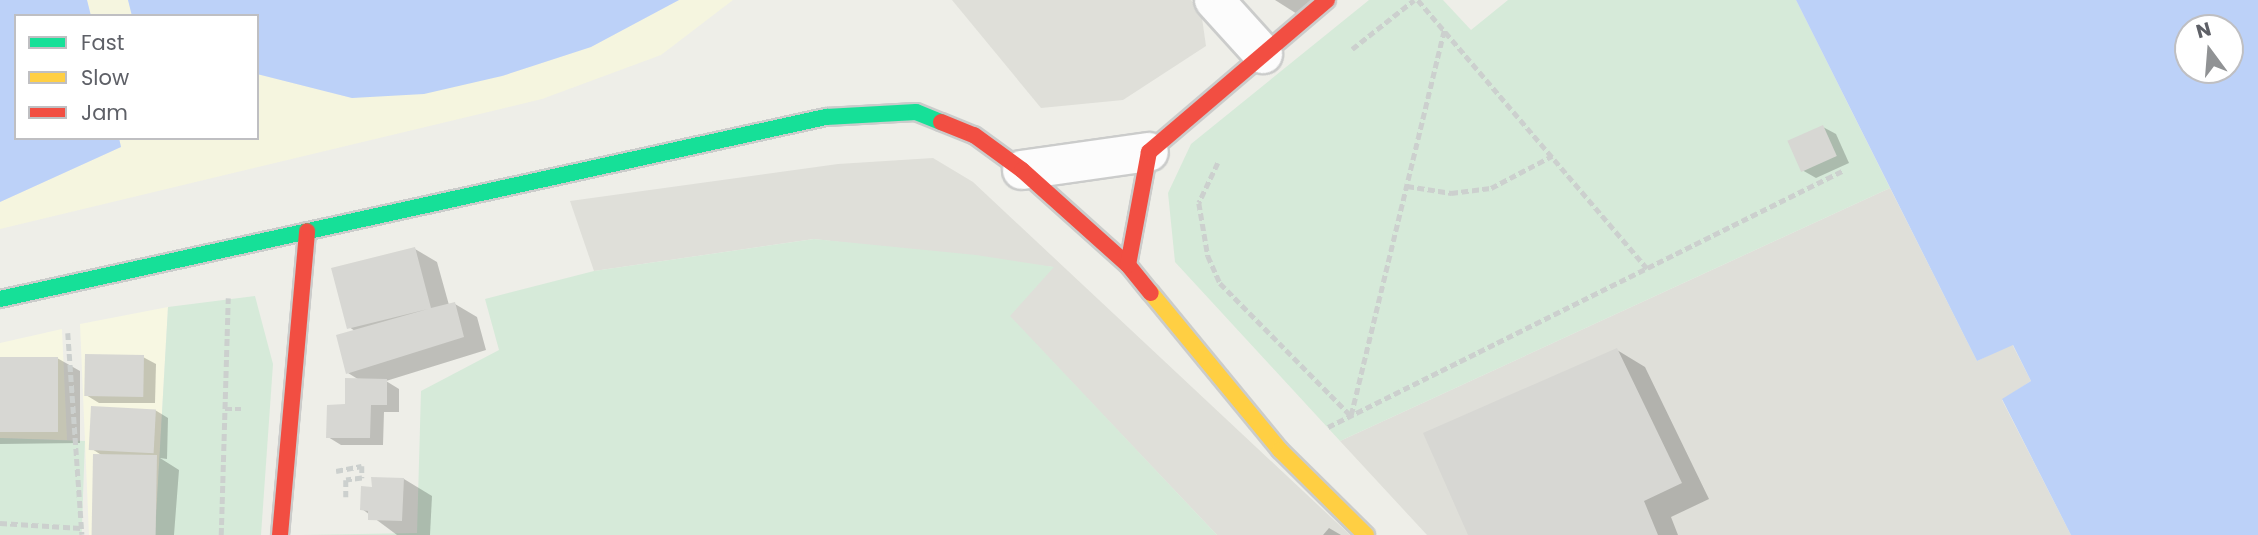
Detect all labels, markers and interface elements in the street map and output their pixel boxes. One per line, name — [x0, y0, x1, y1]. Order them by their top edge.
legend — [14, 14, 259, 140]
north arrow — [2174, 14, 2244, 84]
text: N — [2193, 15, 2214, 45]
text: Fast — [81, 28, 124, 57]
text: Slow — [81, 63, 129, 92]
text: Jam — [81, 98, 128, 127]

